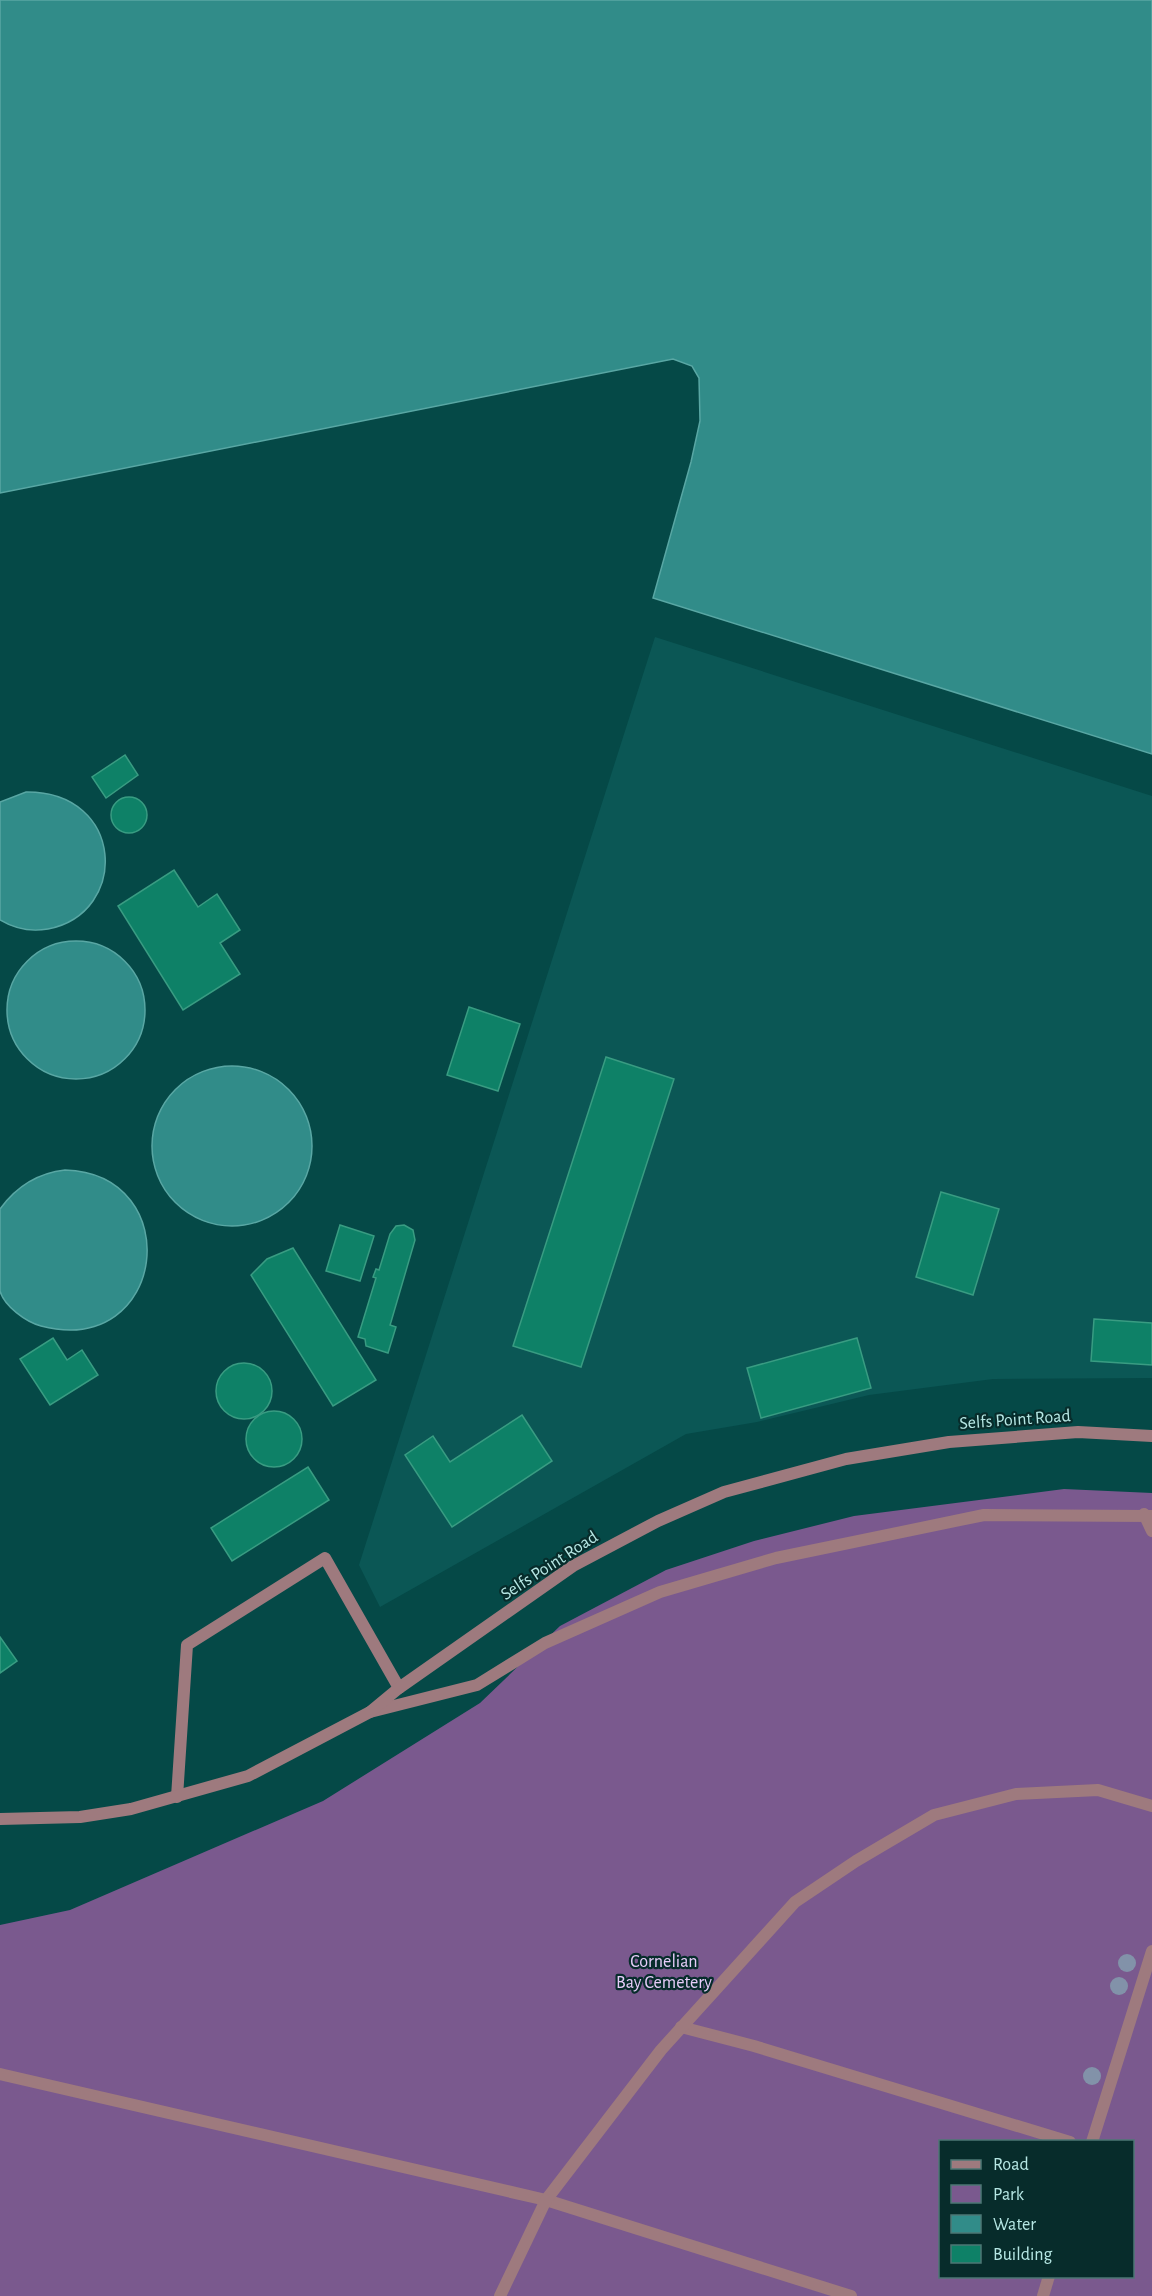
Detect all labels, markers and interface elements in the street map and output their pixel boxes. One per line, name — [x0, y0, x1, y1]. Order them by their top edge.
street label: Selfs Point Road — [959, 1407, 1071, 1433]
street label: Selfs Point Road — [498, 1528, 601, 1604]
park label: Cornelian Bay Cemetery — [616, 1953, 712, 1992]
legend — [939, 2140, 1134, 2278]
text: Road — [993, 2156, 1029, 2174]
text: Park — [993, 2186, 1025, 2204]
text: Water — [993, 2216, 1036, 2234]
text: Building — [993, 2246, 1053, 2264]

